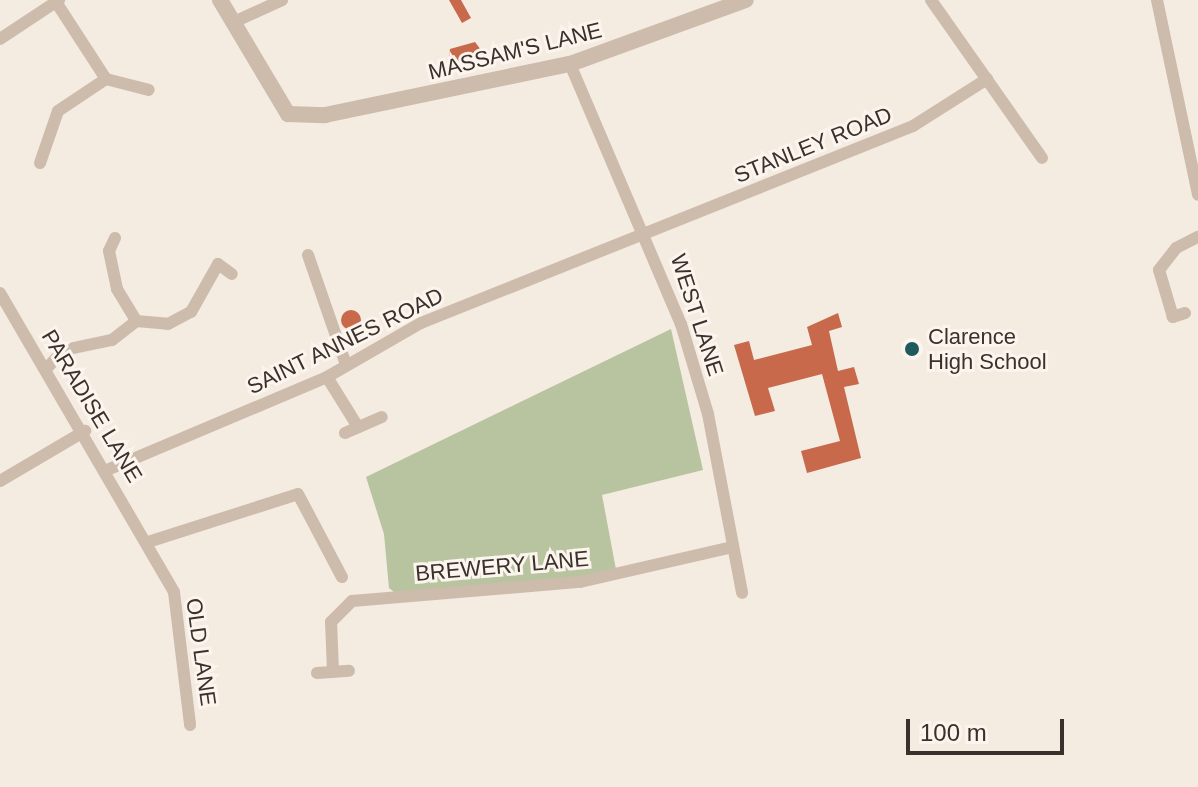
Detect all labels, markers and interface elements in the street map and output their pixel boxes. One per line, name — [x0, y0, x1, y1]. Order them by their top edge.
street label: MASSAM'S LANE — [426, 17, 604, 85]
street label: STANLEY ROAD — [730, 101, 896, 189]
street label: WEST LANE — [665, 250, 729, 380]
street label: SAINT ANNES ROAD — [242, 282, 448, 400]
place label: Clarence High School — [928, 323, 1047, 374]
street label: PARADISE LANE — [36, 325, 148, 487]
marker: Clarence High School — [903, 340, 921, 358]
street label: BREWERY LANE — [414, 545, 590, 587]
street label: OLD LANE — [180, 596, 222, 708]
scale bar — [910, 703, 1068, 753]
text: 100 m — [920, 719, 987, 746]

